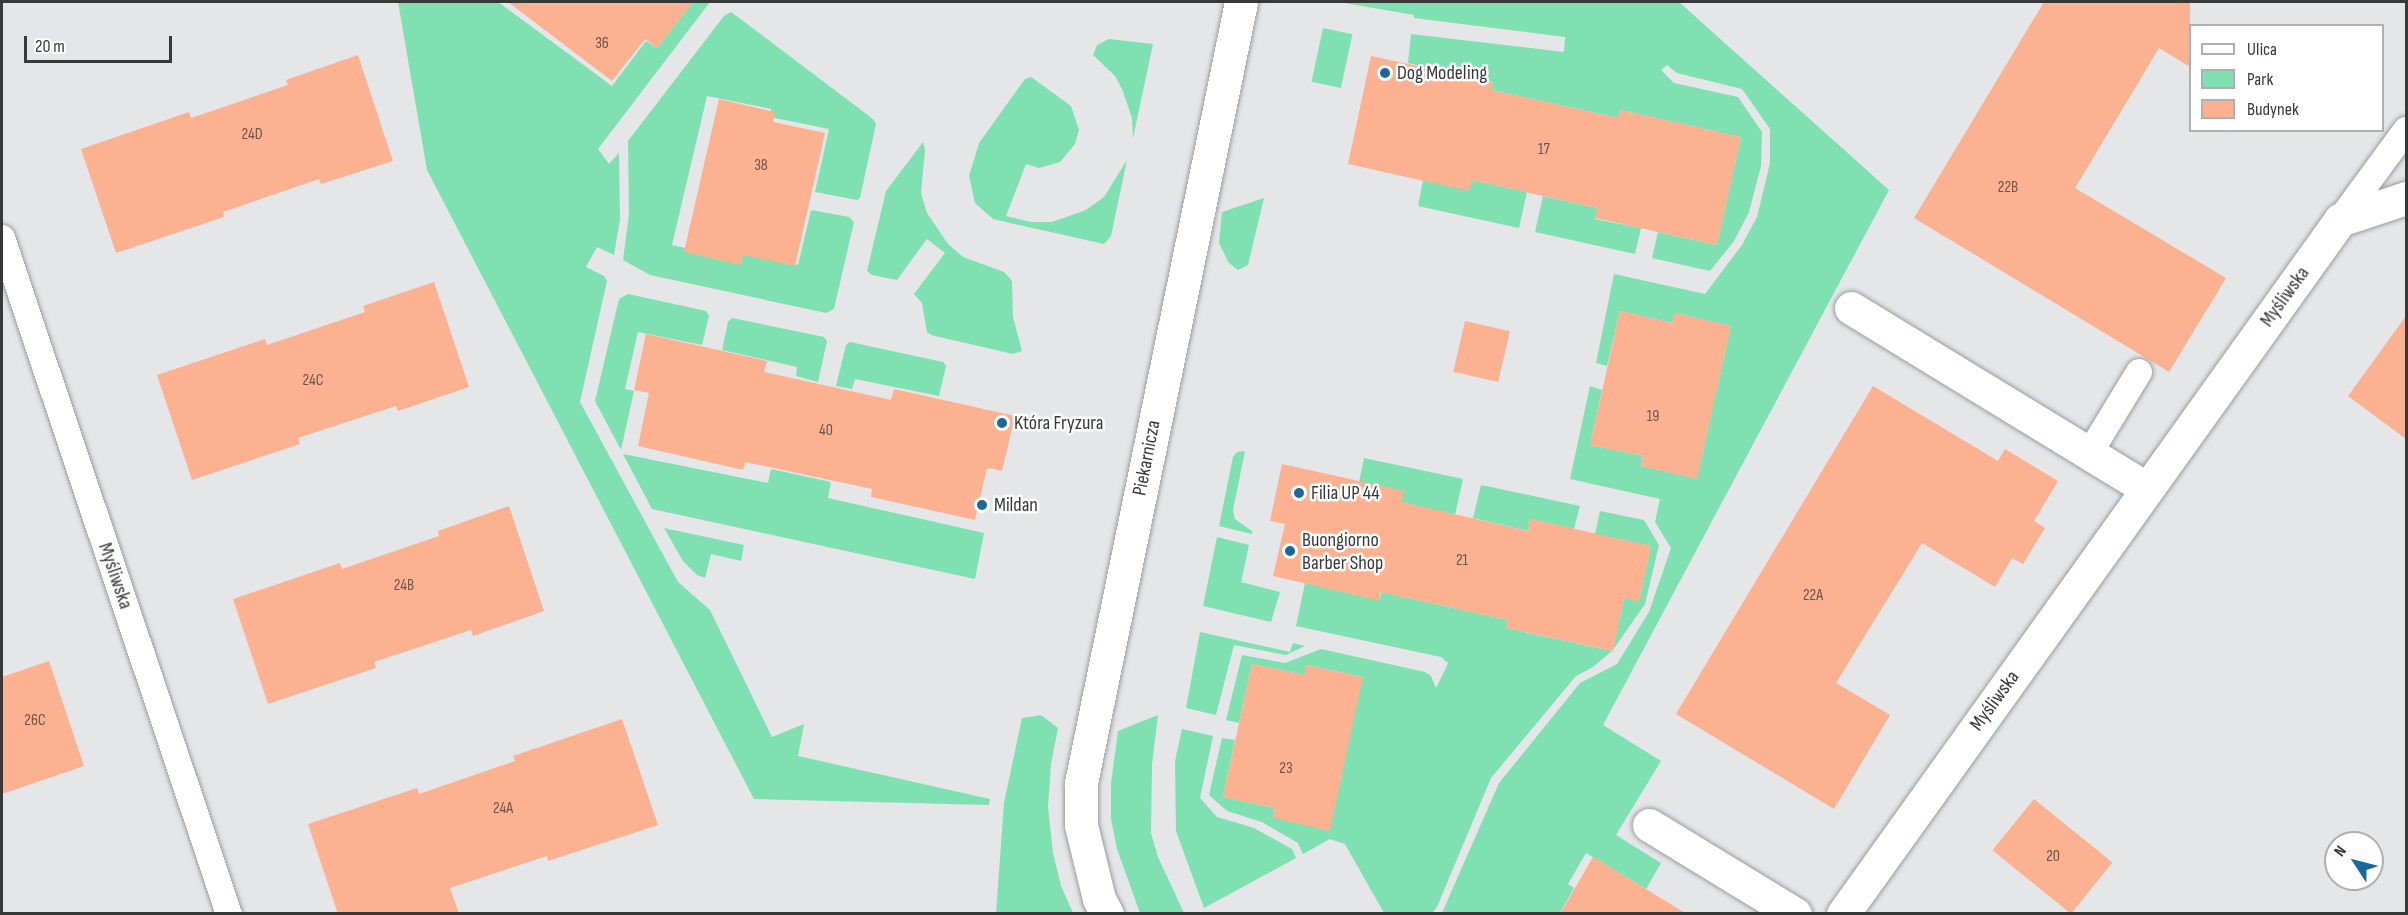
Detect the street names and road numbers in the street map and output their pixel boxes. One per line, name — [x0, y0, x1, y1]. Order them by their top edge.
street label: Myśliwska — [2255, 262, 2315, 332]
street label: Piekarnicza — [1128, 418, 1166, 498]
street label: Myśliwska — [93, 540, 137, 612]
street label: Myśliwska — [1965, 666, 2025, 736]

